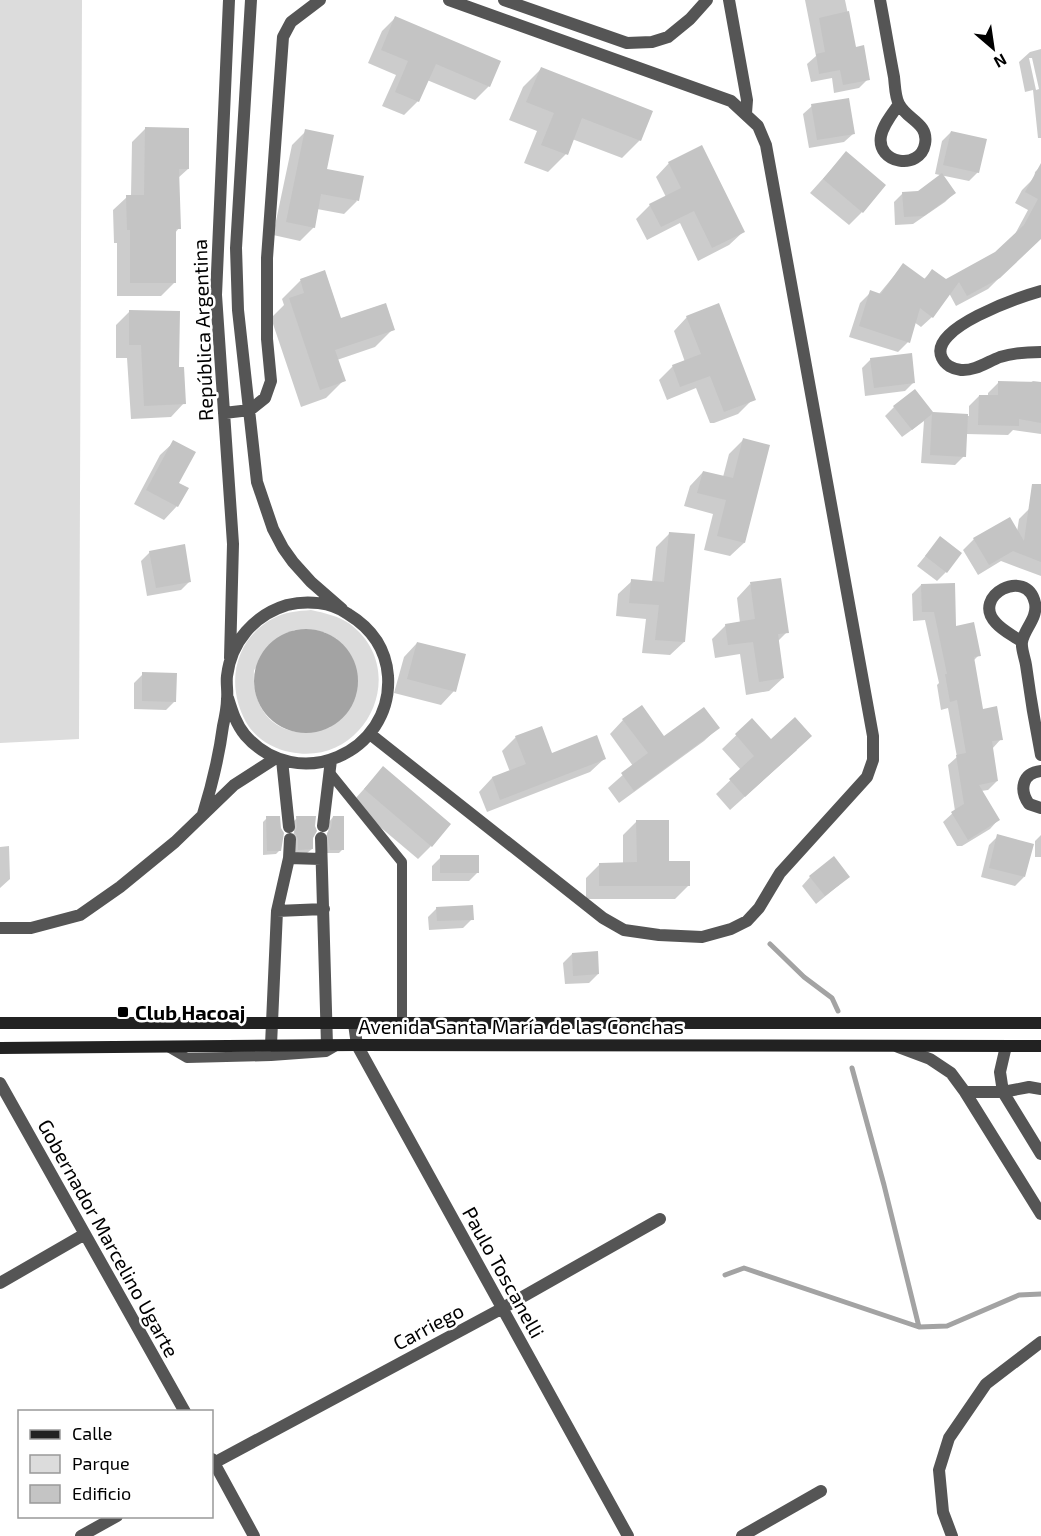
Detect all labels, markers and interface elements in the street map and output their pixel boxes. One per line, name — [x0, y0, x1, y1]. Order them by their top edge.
north arrow — [963, 18, 1023, 78]
text: N — [991, 50, 1010, 73]
street label: República Argentina — [187, 239, 217, 421]
place label: Club Hacoaj — [135, 1000, 245, 1024]
marker: Club Hacoaj — [116, 1005, 130, 1019]
street label: Avenida Santa María de las Conchas — [358, 1014, 684, 1038]
street label: Gobernador Marcelino Ugarte — [33, 1115, 185, 1361]
street label: Paulo Toscanelli — [458, 1202, 550, 1342]
street label: Carriego — [389, 1297, 467, 1355]
legend — [18, 1410, 213, 1518]
text: Calle — [72, 1422, 113, 1444]
text: Parque — [72, 1452, 130, 1474]
text: Edificio — [72, 1482, 131, 1504]

